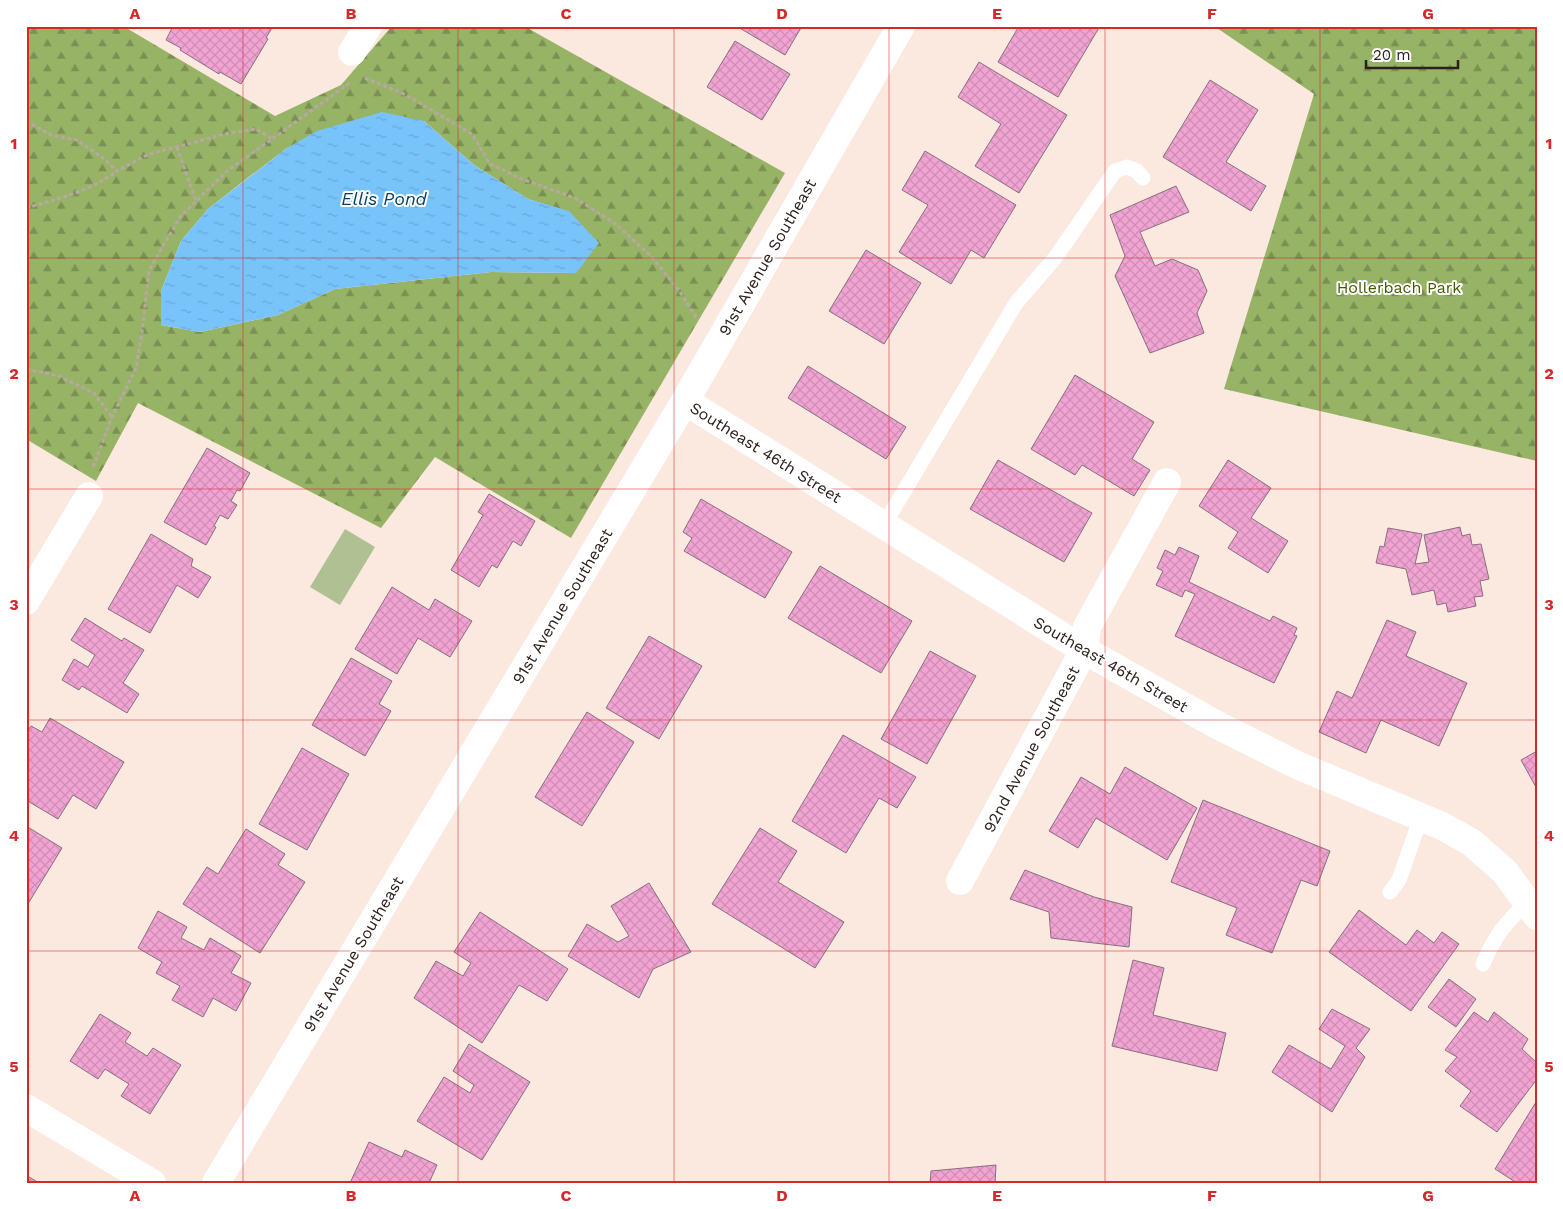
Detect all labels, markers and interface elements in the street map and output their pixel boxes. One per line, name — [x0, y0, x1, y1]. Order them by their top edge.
text: A — [130, 4, 141, 23]
text: B — [346, 4, 357, 23]
text: C — [561, 4, 572, 23]
text: D — [776, 4, 788, 23]
text: E — [992, 4, 1002, 23]
text: F — [1207, 4, 1217, 23]
text: G — [1422, 4, 1434, 23]
scale bar — [1366, 38, 1458, 70]
text: 20 m — [1373, 46, 1411, 64]
text: 1 — [11, 134, 17, 153]
text: 1 — [1546, 134, 1552, 153]
street label: 91st Avenue Southeast — [715, 175, 820, 339]
water label: Ellis Pond — [341, 188, 428, 209]
park label: Hollerbach Park — [1337, 278, 1461, 297]
text: 2 — [9, 364, 19, 383]
text: 2 — [1544, 364, 1554, 383]
street label: Southeast 46th Street — [687, 398, 845, 507]
street label: 91st Avenue Southeast — [508, 525, 617, 687]
text: 3 — [9, 595, 19, 614]
text: 3 — [1544, 595, 1554, 614]
street label: Southeast 46th Street — [1030, 612, 1192, 717]
street label: 92nd Avenue Southeast — [979, 663, 1084, 836]
text: 4 — [9, 826, 19, 845]
text: 4 — [1544, 826, 1554, 845]
street label: 91st Avenue Southeast — [299, 873, 408, 1035]
text: 5 — [9, 1057, 19, 1076]
text: 5 — [1544, 1057, 1554, 1076]
text: A — [130, 1186, 141, 1205]
text: B — [346, 1186, 357, 1205]
text: C — [561, 1186, 572, 1205]
text: D — [776, 1186, 788, 1205]
text: E — [992, 1186, 1002, 1205]
text: F — [1207, 1186, 1217, 1205]
text: G — [1422, 1186, 1434, 1205]

